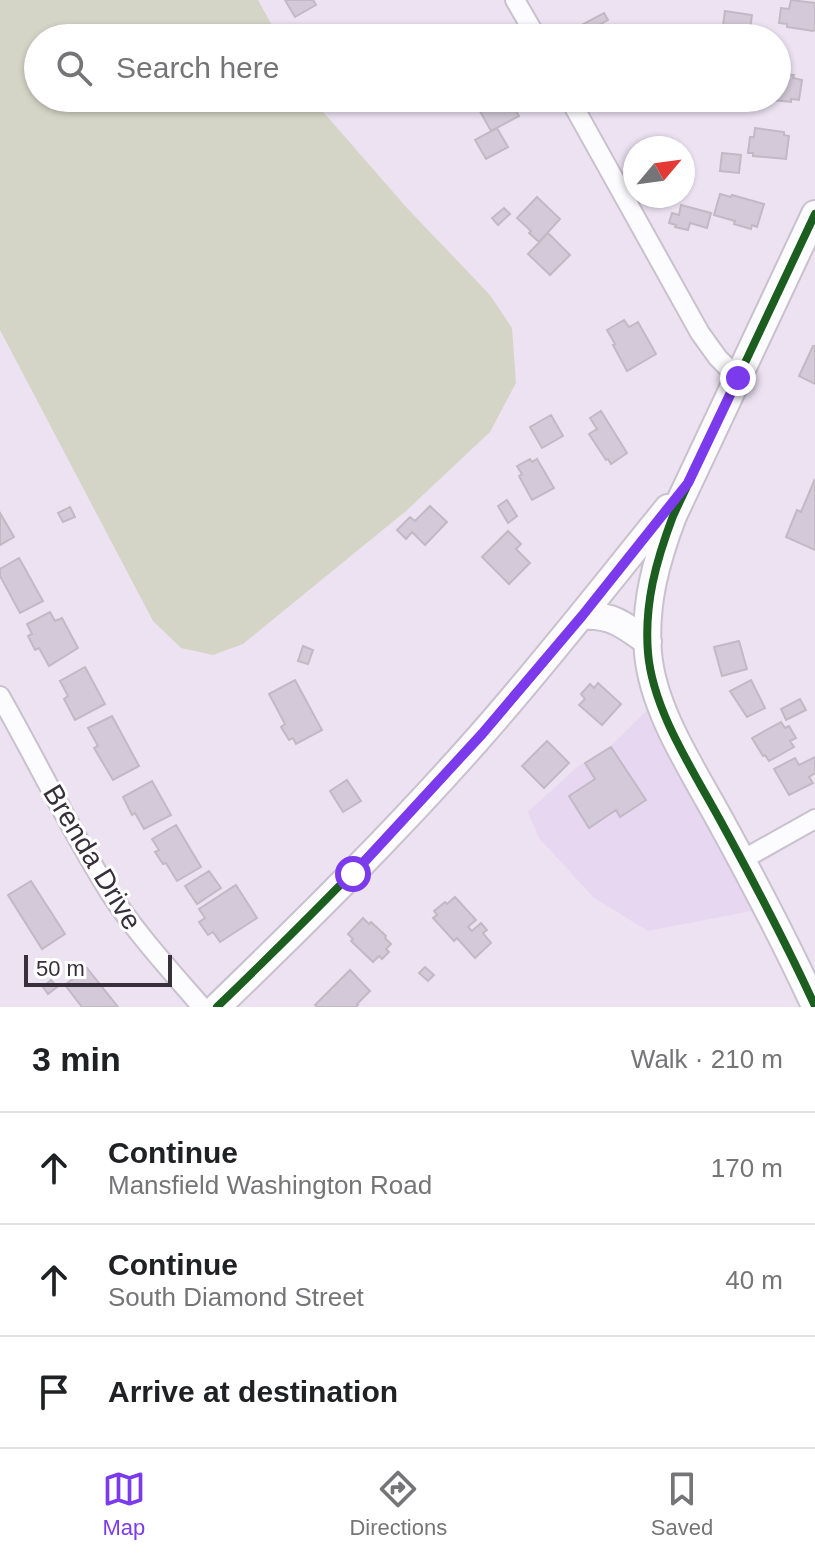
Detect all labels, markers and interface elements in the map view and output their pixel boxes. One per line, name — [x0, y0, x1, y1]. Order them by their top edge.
search box — [24, 24, 791, 112]
icon: search — [52, 46, 96, 90]
text: Search here — [116, 51, 279, 84]
north arrow — [623, 136, 695, 208]
route end — [720, 360, 756, 396]
street label: Brenda Drive — [37, 779, 148, 935]
route start — [335, 856, 371, 892]
scale bar — [24, 951, 172, 987]
text: 50 m — [36, 956, 85, 981]
text: 3 min — [32, 1040, 121, 1078]
text: Walk · 210 m — [631, 1044, 783, 1074]
text: Continue — [108, 1136, 238, 1169]
icon: ahead — [32, 1146, 76, 1190]
text: 170 m — [711, 1153, 783, 1183]
text: Mansfield Washington Road — [108, 1170, 432, 1200]
text: Continue — [108, 1248, 238, 1281]
icon: ahead — [32, 1258, 76, 1302]
text: 40 m — [725, 1265, 783, 1295]
text: South Diamond Street — [108, 1282, 364, 1312]
icon: arrive — [32, 1370, 76, 1414]
text: Arrive at destination — [108, 1375, 398, 1408]
tab: Map — [102, 1467, 146, 1541]
tab: Directions — [349, 1467, 447, 1541]
tab: Saved — [651, 1467, 713, 1541]

